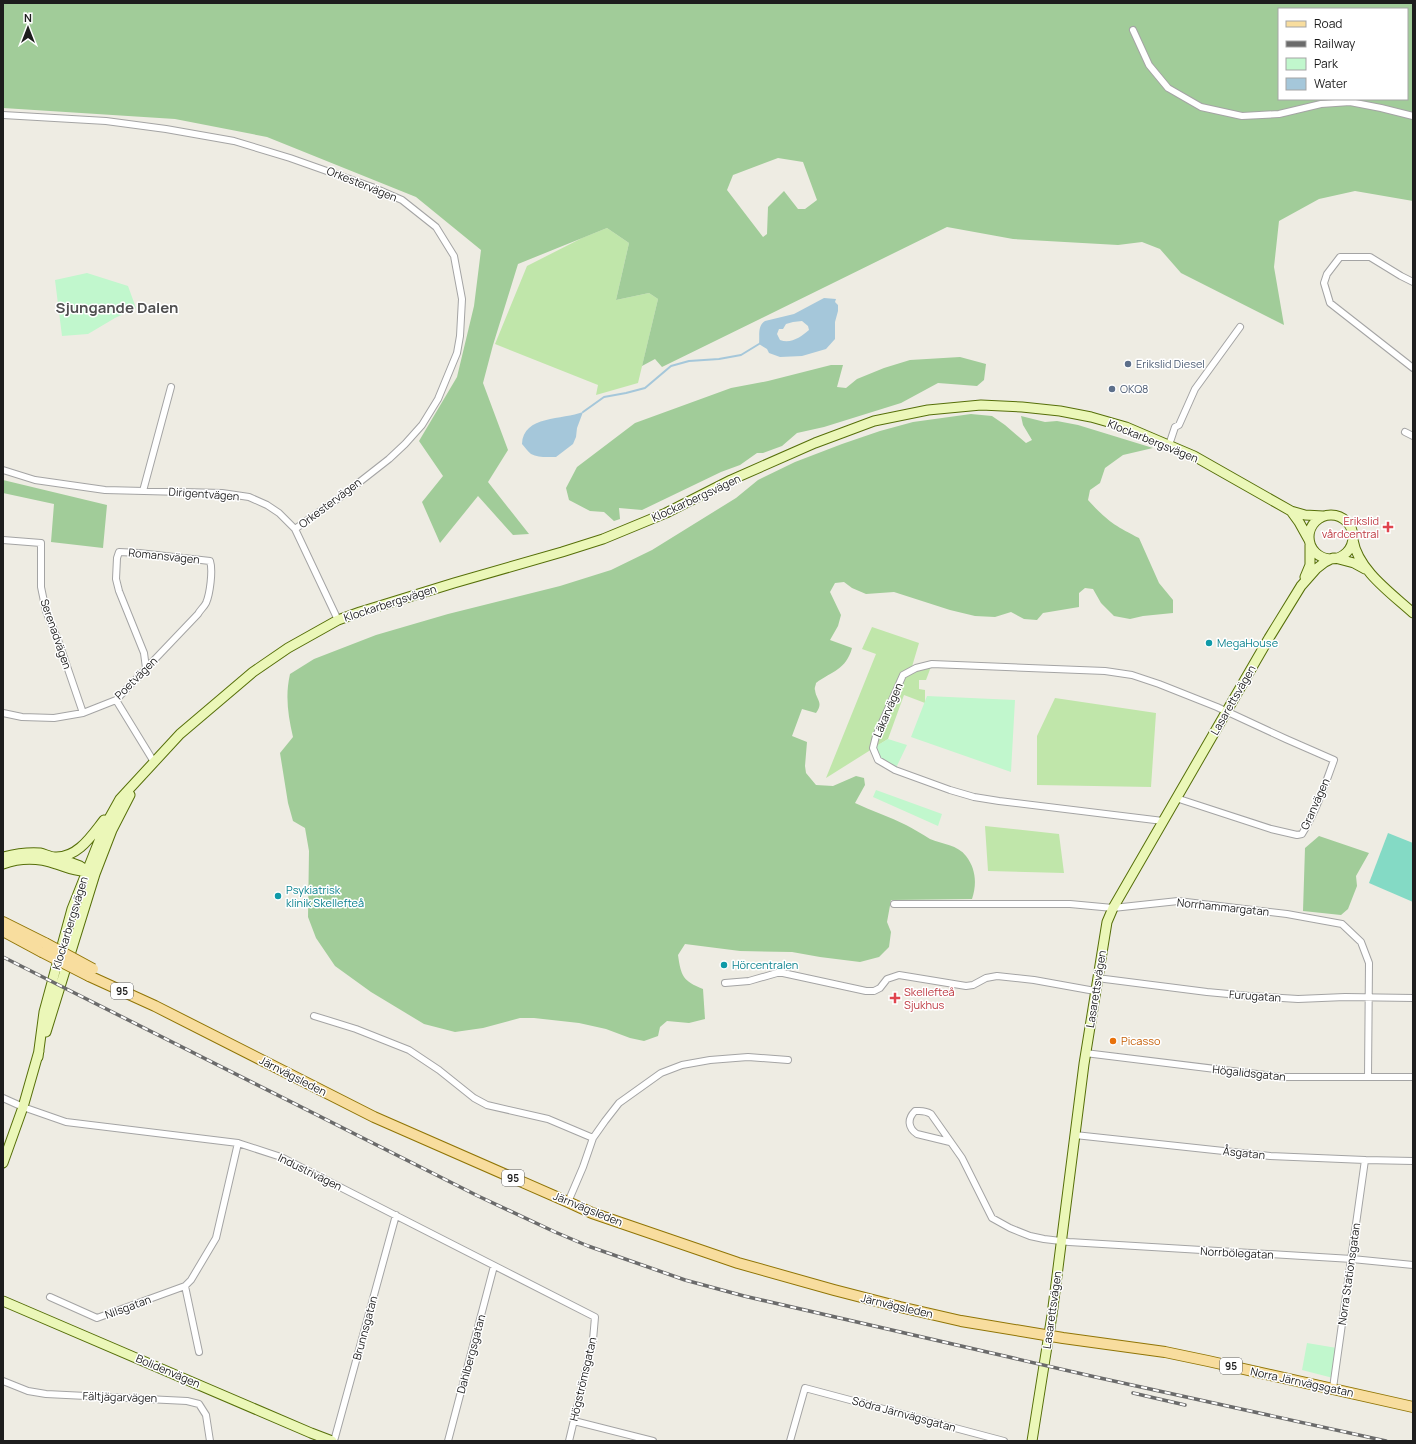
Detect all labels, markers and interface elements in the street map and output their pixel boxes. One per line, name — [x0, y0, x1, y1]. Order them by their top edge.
north arrow — [8, 8, 48, 48]
legend — [1278, 8, 1408, 100]
text: N — [24, 10, 32, 25]
text: Road — [1314, 15, 1342, 32]
text: Railway — [1314, 35, 1356, 52]
text: Park — [1314, 55, 1339, 72]
text: Water — [1314, 75, 1348, 92]
street label: Orkestervägen — [325, 163, 400, 204]
district label: Sjungande Dalen — [56, 297, 178, 318]
place label: Erikslid Diesel — [1136, 356, 1205, 371]
marker: Erikslid Diesel — [1123, 359, 1133, 369]
place label: OKQ8 — [1120, 381, 1149, 396]
marker: OKQ8 — [1107, 384, 1117, 394]
street label: Klockarbergsvägen — [1106, 415, 1201, 466]
street label: Klockarbergsvägen — [649, 470, 743, 525]
street label: Orkestervägen — [295, 474, 364, 531]
street label: Dirigentvägen — [168, 484, 240, 503]
place label: Erikslid vårdcentral — [1322, 513, 1379, 541]
marker: Erikslid vårdcentral — [1382, 521, 1394, 533]
street label: Romansvägen — [128, 544, 200, 567]
street label: Klockarbergsvägen — [342, 580, 438, 625]
street label: Serenadvägen — [37, 597, 75, 671]
place label: MegaHouse — [1217, 635, 1279, 650]
marker: MegaHouse — [1204, 638, 1214, 648]
street label: Poetvägen — [111, 653, 160, 702]
street label: Lasarettsvägen — [1206, 662, 1259, 737]
street label: Läkarvägen — [869, 680, 906, 739]
street label: Granvägen — [1297, 776, 1333, 832]
street label: Klockarbergsvägen — [48, 874, 91, 971]
place label: Psykiatrisk klinik Skellefteå — [286, 882, 364, 910]
marker: Psykiatrisk klinik Skellefteå — [273, 891, 283, 901]
street label: Norrhammargatan — [1176, 894, 1270, 919]
street label: Lasarettsvägen — [1082, 949, 1109, 1029]
place label: Hörcentralen — [732, 957, 798, 972]
marker: Hörcentralen — [719, 960, 729, 970]
road number: 95 — [111, 983, 133, 999]
place label: Skellefteå Sjukhus — [904, 984, 955, 1012]
street label: Furugatan — [1228, 986, 1282, 1005]
marker: Skellefteå Sjukhus — [889, 992, 901, 1004]
place label: Picasso — [1121, 1033, 1161, 1048]
marker: Picasso — [1108, 1036, 1118, 1046]
street label: Järnvägsleden — [257, 1052, 329, 1099]
street label: Högalidsgatan — [1212, 1061, 1287, 1084]
street label: Åsgatan — [1222, 1143, 1266, 1162]
street label: Industrivägen — [276, 1150, 345, 1194]
road number: 95 — [502, 1170, 524, 1186]
street label: Järnvägsleden — [551, 1188, 625, 1229]
street label: Norra Stationsgatan — [1334, 1222, 1363, 1326]
street label: Norrbölegatan — [1200, 1243, 1274, 1262]
street label: Lasarettsvägen — [1039, 1270, 1064, 1350]
street label: Järnvägsleden — [860, 1290, 935, 1321]
street label: Nilsgatan — [103, 1291, 153, 1322]
street label: Brunnsgatan — [349, 1294, 380, 1362]
street label: Dahlbergsgatan — [453, 1313, 488, 1395]
street label: Högströmsgatan — [566, 1335, 599, 1422]
street label: Bolidenvägen — [134, 1350, 203, 1391]
road number: 95 — [1220, 1358, 1242, 1374]
street label: Norra Järnvägsgatan — [1249, 1363, 1355, 1400]
street label: Fältjägarvägen — [83, 1388, 158, 1405]
street label: Södra Järnvägsgatan — [851, 1392, 958, 1435]

